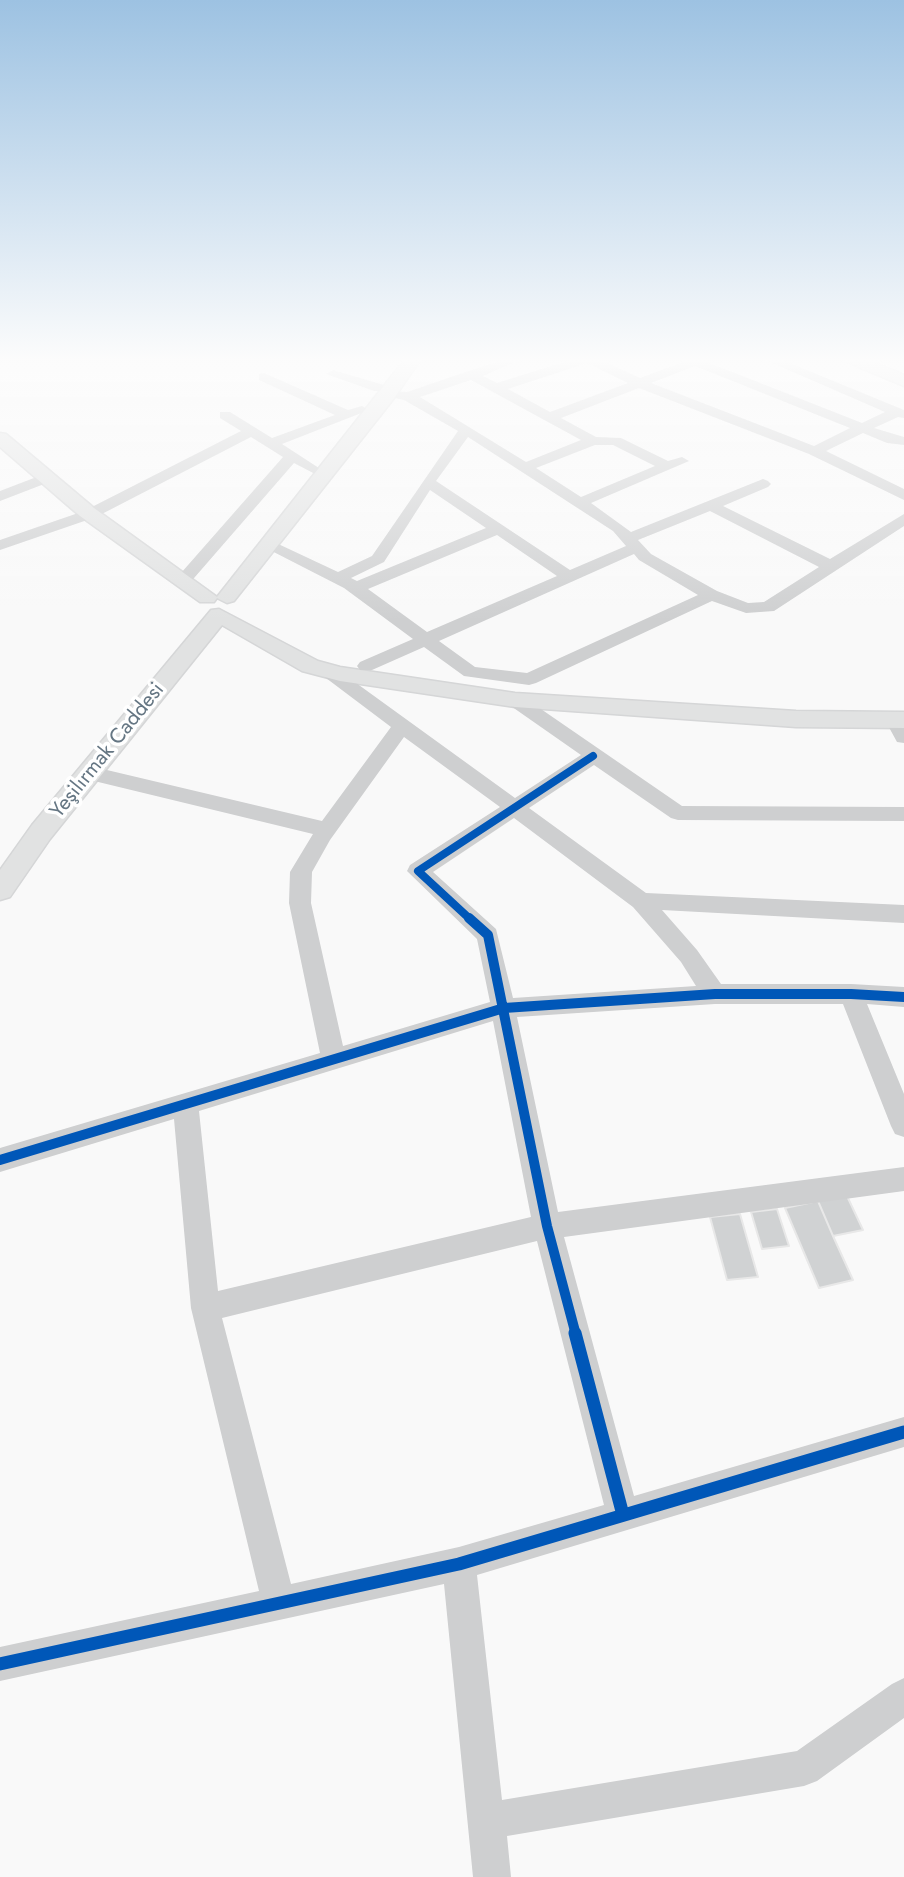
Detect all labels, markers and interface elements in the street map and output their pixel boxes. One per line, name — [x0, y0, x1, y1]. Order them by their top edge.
street label: Yeşilırmak Caddesi — [46, 678, 170, 824]

